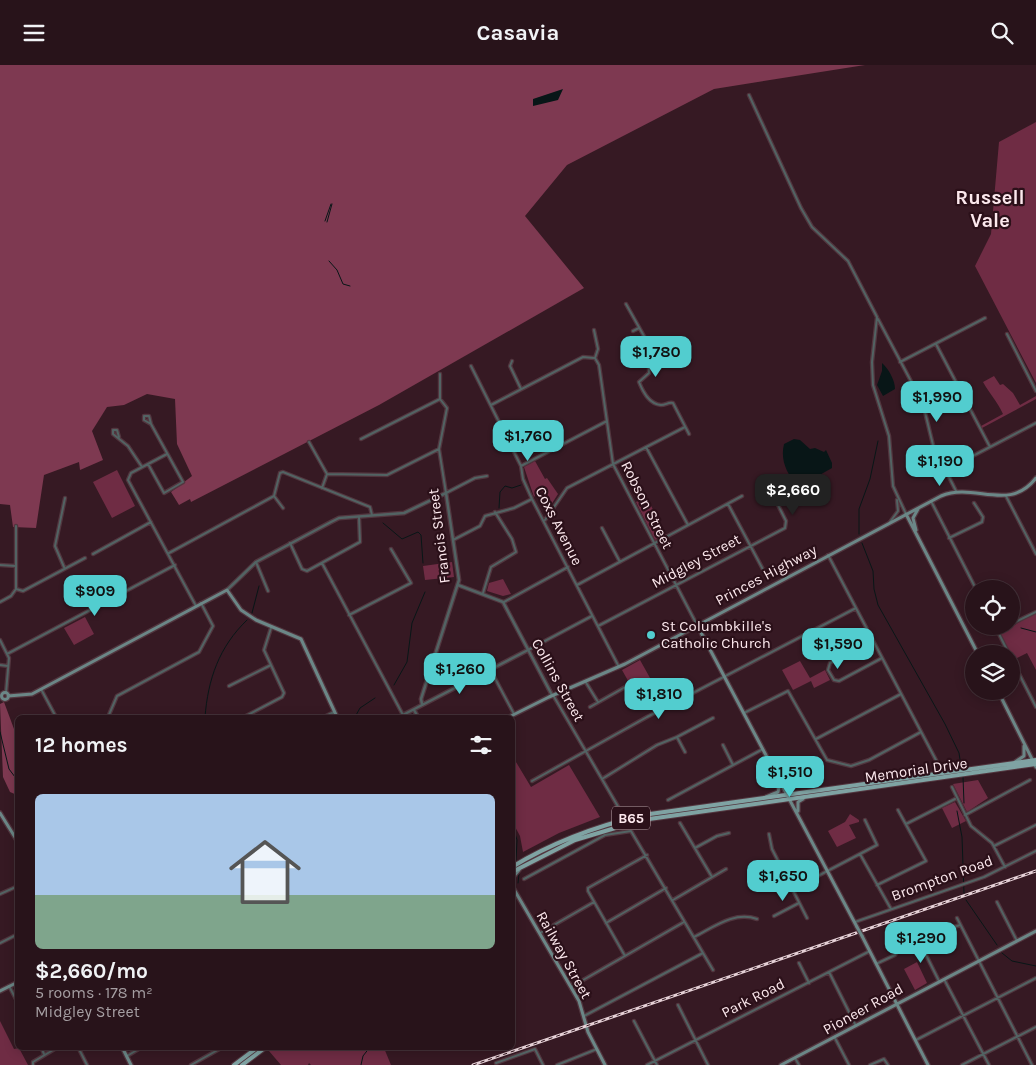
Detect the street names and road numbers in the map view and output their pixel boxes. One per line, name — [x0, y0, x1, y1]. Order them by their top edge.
street label: Robson Street — [617, 458, 677, 552]
street label: Coxs Avenue — [531, 484, 587, 568]
street label: Francis Street — [424, 487, 454, 584]
street label: Midgley Street — [648, 530, 744, 592]
street label: Princes Highway — [712, 541, 820, 609]
street label: Collins Street — [528, 635, 588, 725]
street label: Memorial Drive — [863, 754, 969, 786]
road number: B65 — [612, 806, 650, 829]
street label: Brompton Road — [889, 851, 995, 905]
street label: Railway Street — [533, 908, 596, 1002]
street label: Park Road — [718, 974, 788, 1022]
street label: Pioneer Road — [820, 980, 906, 1038]

